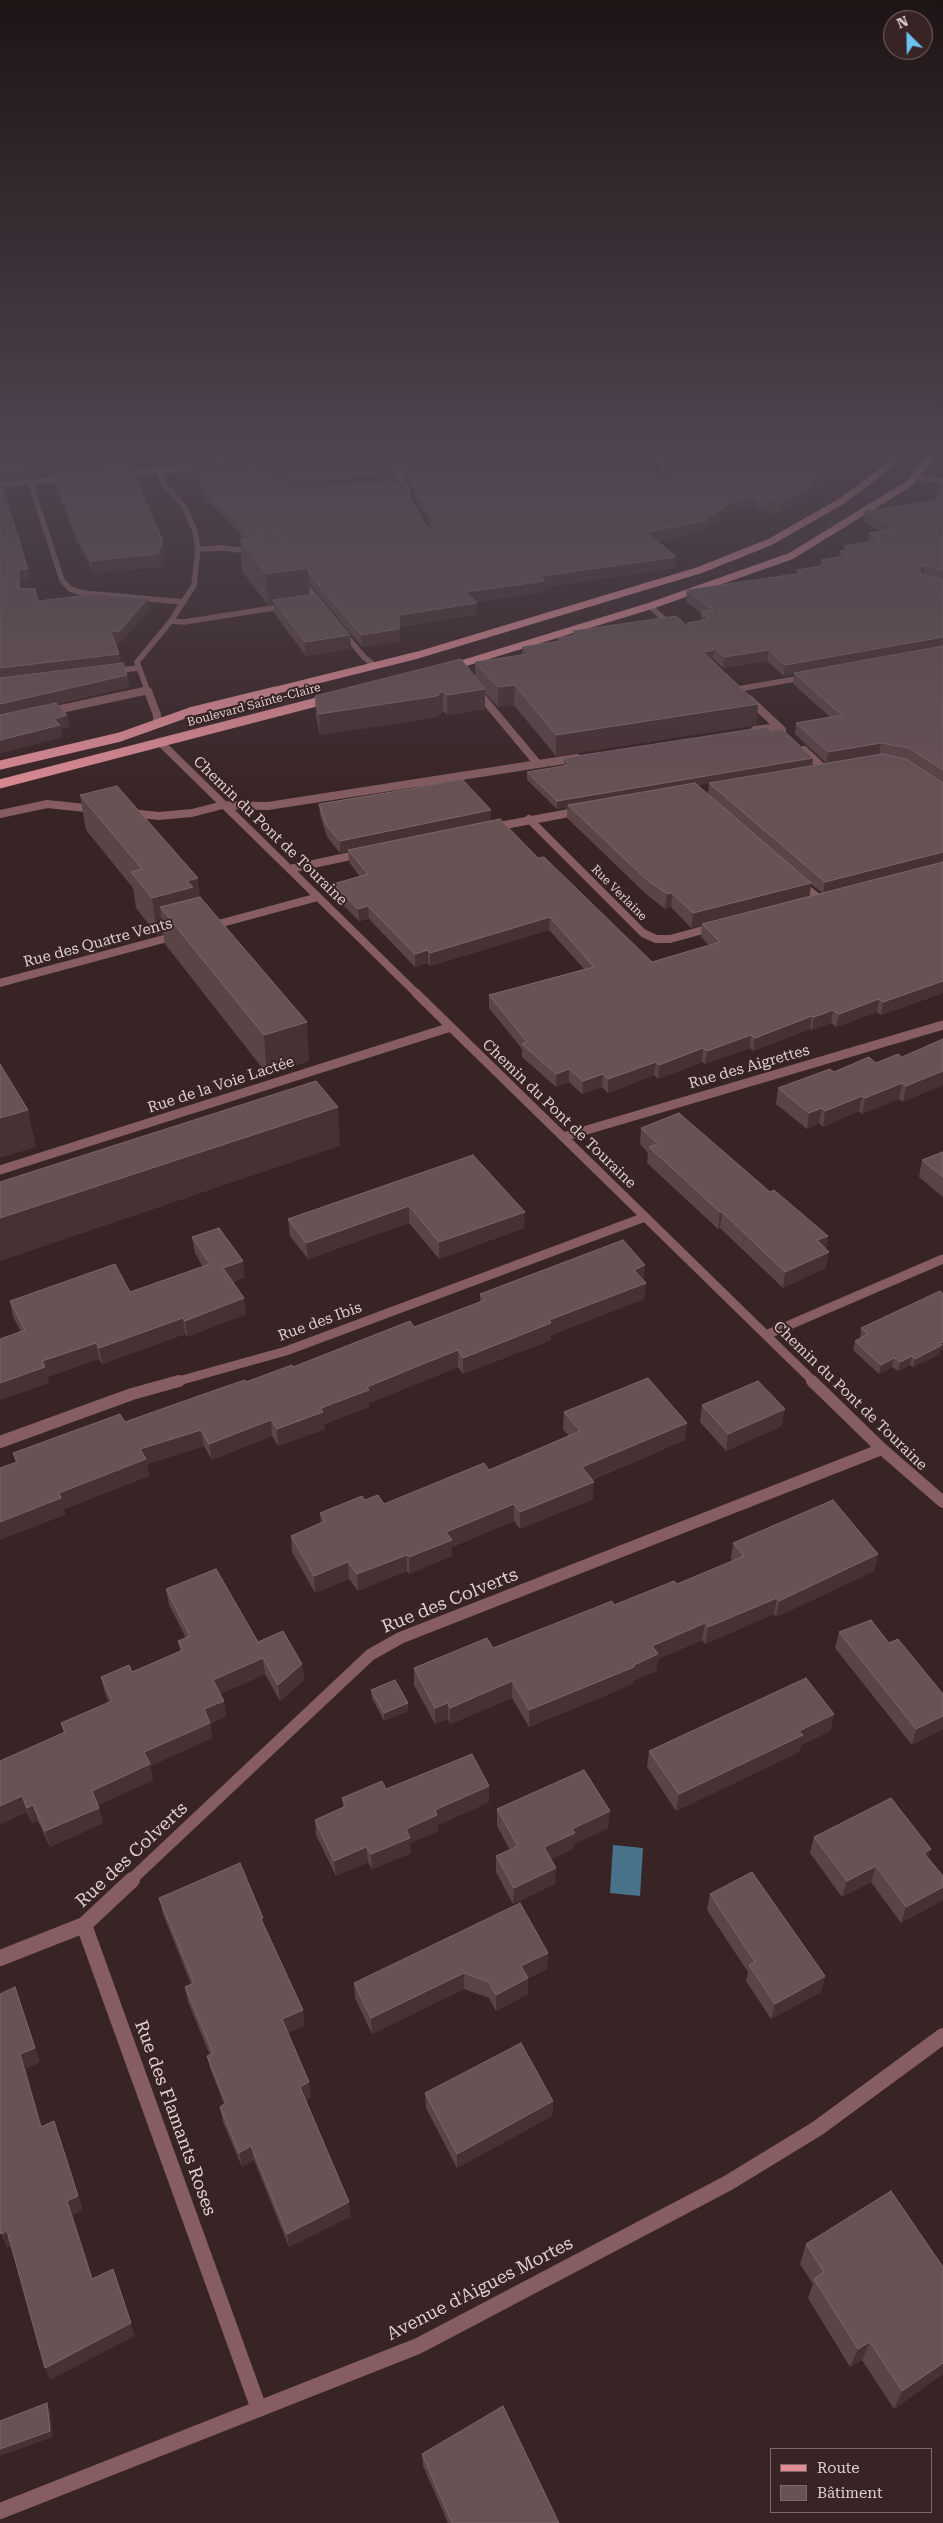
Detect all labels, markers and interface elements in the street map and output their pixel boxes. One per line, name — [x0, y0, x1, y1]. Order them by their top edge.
north arrow — [883, 10, 933, 60]
text: N — [894, 13, 911, 32]
street label: Boulevard Sainte-Claire — [186, 680, 322, 730]
street label: Chemin du Pont de Touraine — [189, 753, 351, 909]
street label: Rue Verlaine — [588, 862, 650, 924]
street label: Rue des Quatre Vents — [22, 914, 174, 972]
street label: Chemin du Pont de Touraine — [478, 1036, 640, 1192]
street label: Rue des Aigrettes — [687, 1041, 811, 1093]
street label: Rue de la Voie Lactée — [145, 1053, 297, 1117]
street label: Rue des Ibis — [276, 1299, 364, 1345]
street label: Chemin du Pont de Touraine — [769, 1318, 931, 1474]
street label: Rue des Colverts — [379, 1564, 521, 1638]
street label: Rue des Colverts — [72, 1798, 192, 1912]
street label: Rue des Flamants Roses — [130, 2017, 220, 2219]
street label: Avenue d'Aigues Mortes — [383, 2233, 577, 2345]
legend — [770, 2448, 933, 2513]
text: Route — [817, 2459, 859, 2477]
text: Bâtiment — [817, 2484, 883, 2502]

